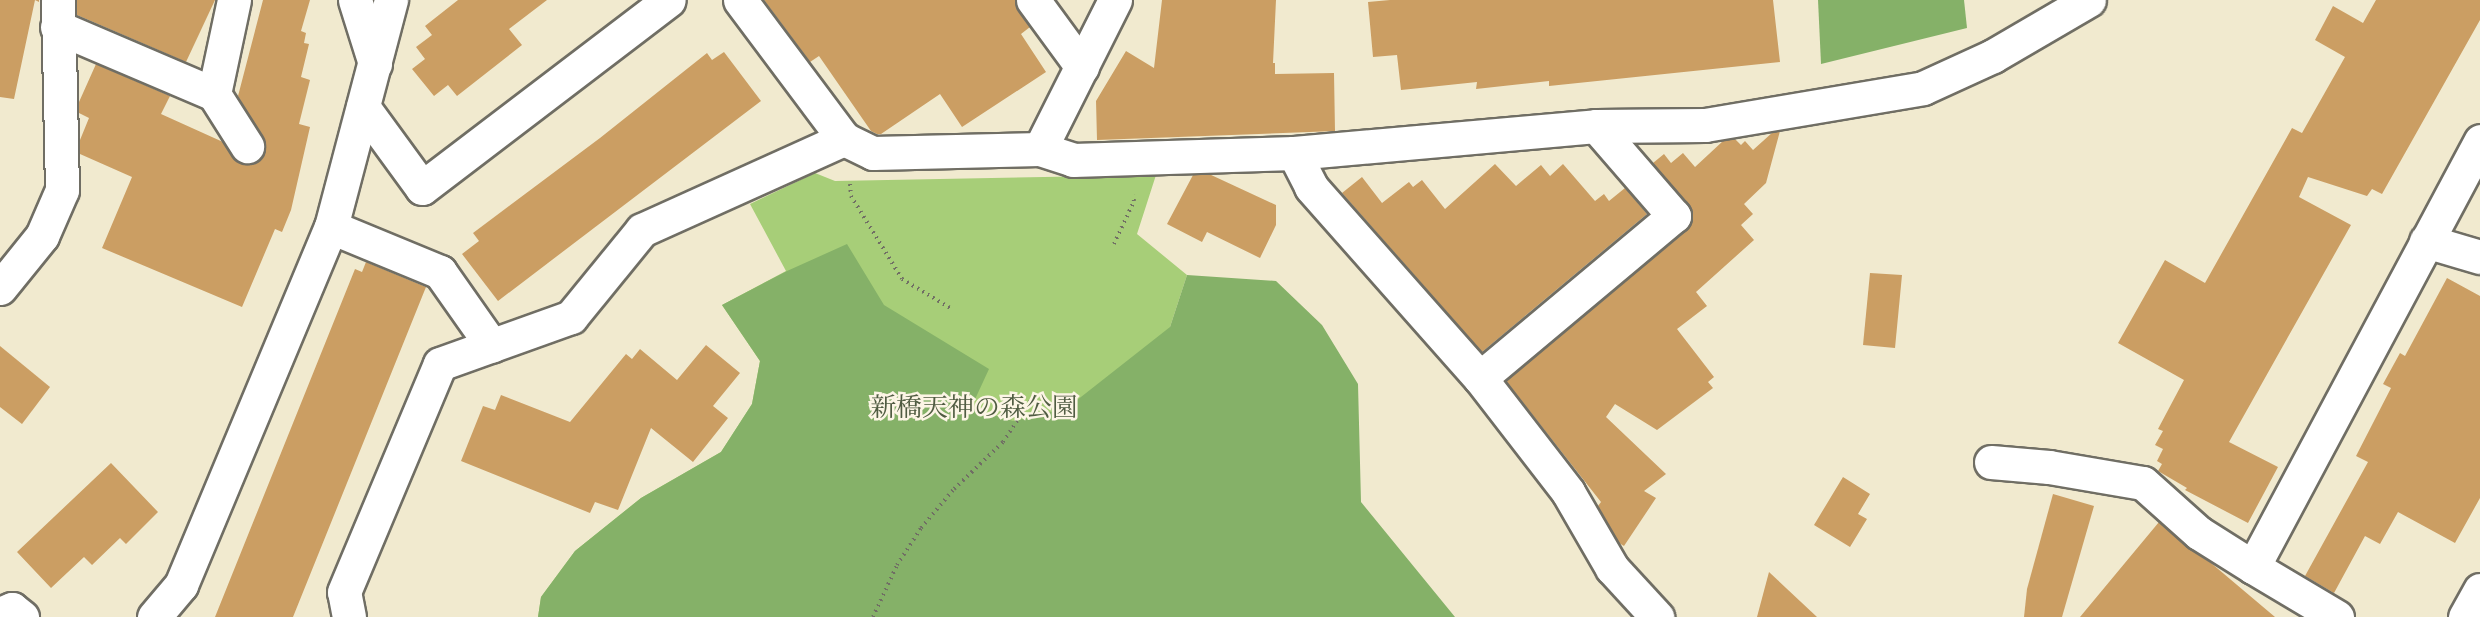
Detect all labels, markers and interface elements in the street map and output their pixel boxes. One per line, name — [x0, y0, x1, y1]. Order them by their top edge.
park label: 新橋天神の森公園 — [870, 393, 1078, 425]

